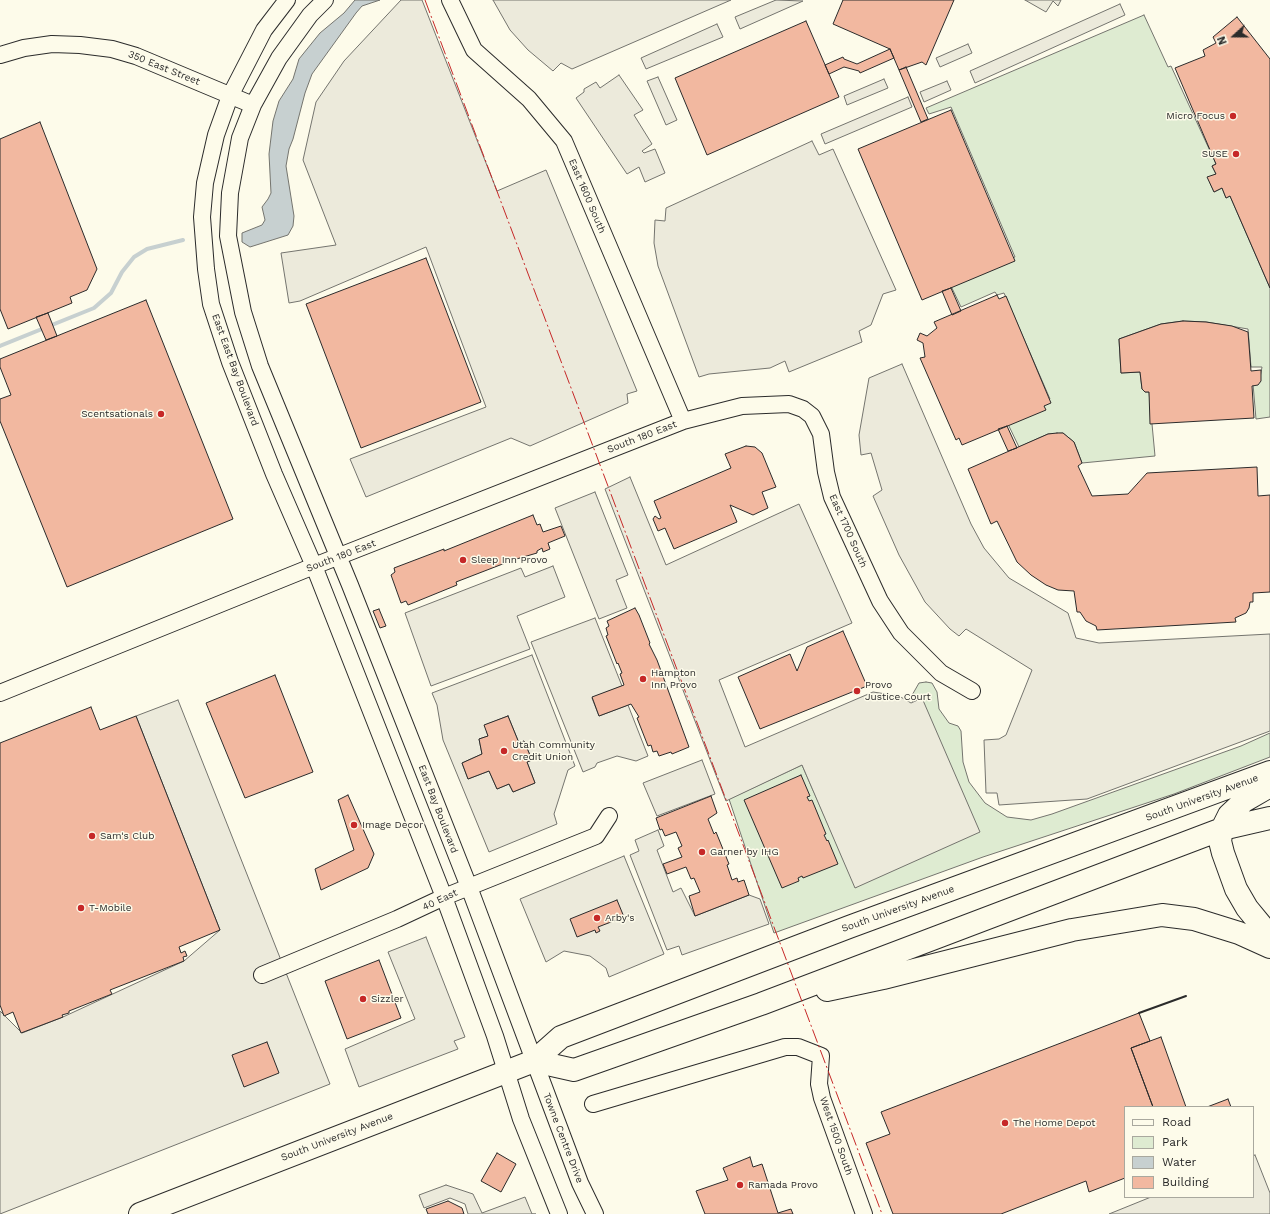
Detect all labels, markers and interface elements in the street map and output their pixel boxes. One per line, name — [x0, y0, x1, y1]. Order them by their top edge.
north arrow — [1214, 16, 1254, 56]
text: N — [1215, 34, 1230, 47]
street label: 350 East Street — [126, 48, 202, 88]
place label: Micro Focus — [1166, 110, 1225, 122]
marker: Micro Focus — [1228, 111, 1238, 121]
place label: SUSE — [1202, 148, 1228, 160]
marker: SUSE — [1231, 149, 1241, 159]
street label: East 1600 South — [566, 157, 608, 235]
street label: East East Bay Boulevard — [209, 312, 261, 428]
place label: Scentsationals — [81, 408, 153, 420]
marker: Scentsationals — [156, 409, 166, 419]
street label: South 180 East — [606, 418, 678, 456]
street label: East 1700 South — [826, 492, 870, 570]
street label: South 180 East — [305, 537, 377, 575]
place label: Sleep Inn Provo — [471, 554, 548, 566]
marker: Sleep Inn Provo — [458, 555, 468, 565]
place label: Hampton Inn Provo — [651, 667, 697, 690]
marker: Hampton Inn Provo — [638, 674, 648, 684]
place label: Provo Justice Court — [865, 679, 931, 702]
marker: Provo Justice Court — [852, 686, 862, 696]
place label: Utah Community Credit Union — [512, 739, 595, 762]
marker: Utah Community Credit Union — [499, 746, 509, 756]
street label: East Bay Boulevard — [416, 763, 460, 855]
street label: South University Avenue — [1144, 772, 1260, 824]
place label: Image Decor — [362, 819, 423, 831]
marker: Image Decor — [349, 820, 359, 830]
place label: Sam's Club — [100, 830, 155, 842]
marker: Sam's Club — [87, 831, 97, 841]
place label: Garner by IHG — [710, 846, 779, 858]
marker: Garner by IHG — [697, 847, 707, 857]
street label: South University Avenue — [840, 883, 956, 935]
street label: 40 East — [421, 887, 459, 913]
place label: T-Mobile — [89, 902, 131, 914]
marker: T-Mobile — [76, 903, 86, 913]
place label: Arby's — [605, 912, 634, 924]
marker: Arby's — [592, 913, 602, 923]
place label: Sizzler — [371, 993, 404, 1005]
marker: Sizzler — [358, 994, 368, 1004]
street label: Towne Centre Drive — [540, 1091, 586, 1185]
street label: West 1500 South — [817, 1095, 855, 1177]
legend — [1124, 1106, 1254, 1198]
street label: South University Avenue — [279, 1110, 395, 1164]
text: Road — [1162, 1115, 1191, 1129]
place label: The Home Depot — [1013, 1117, 1096, 1129]
marker: The Home Depot — [1000, 1118, 1010, 1128]
text: Park — [1162, 1135, 1188, 1149]
text: Water — [1162, 1155, 1196, 1169]
text: Building — [1162, 1175, 1209, 1189]
place label: Ramada Provo — [748, 1179, 818, 1191]
marker: Ramada Provo — [735, 1180, 745, 1190]

